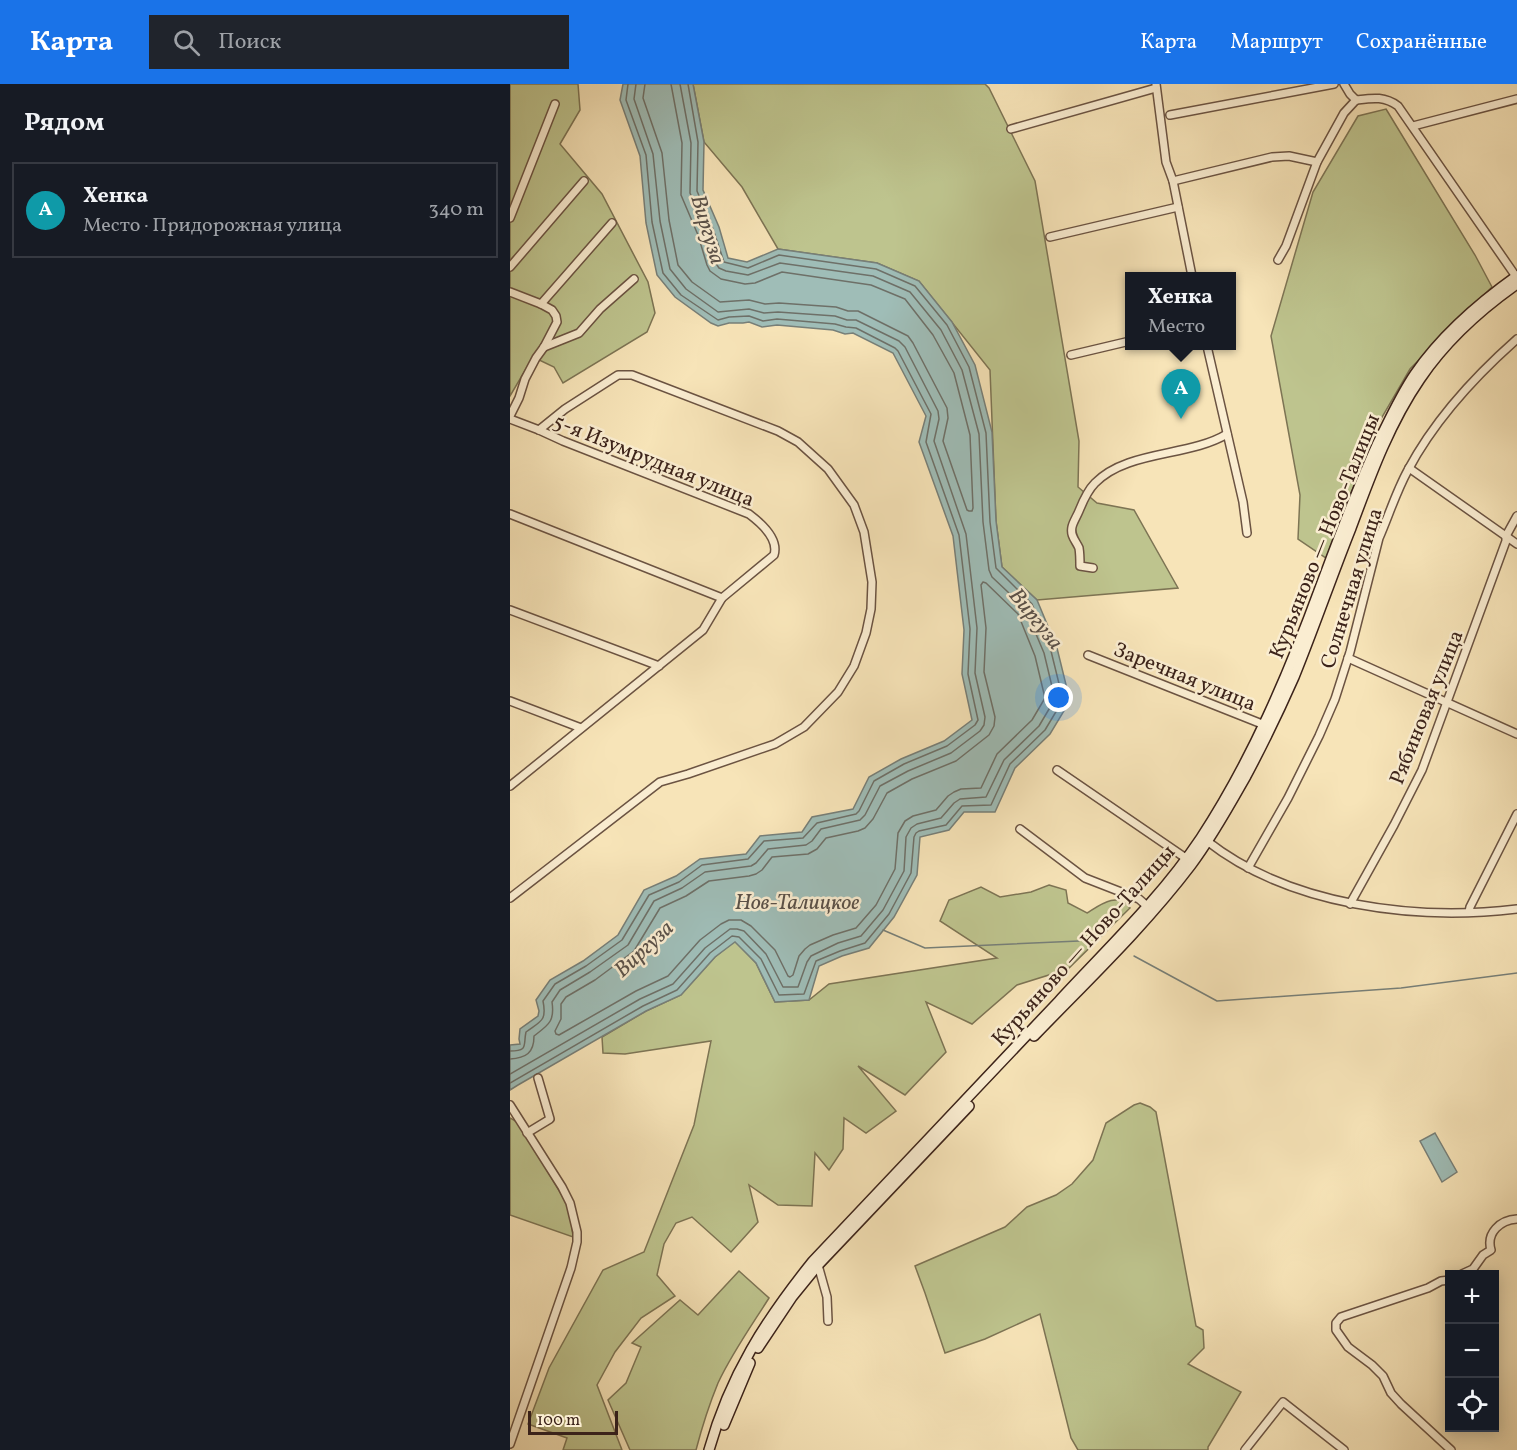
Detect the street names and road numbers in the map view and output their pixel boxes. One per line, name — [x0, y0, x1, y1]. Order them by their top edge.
street label: 5-я Изумрудная улица — [549, 408, 758, 515]
street label: Курьяново — Ново-Талицы — [1263, 409, 1388, 663]
street label: Солнечная улица — [1314, 505, 1391, 672]
street label: Рябиновая улица — [1383, 626, 1472, 789]
street label: Заречная улица — [1109, 636, 1260, 719]
street label: Курьяново — Ново-Талицы — [986, 839, 1183, 1053]

